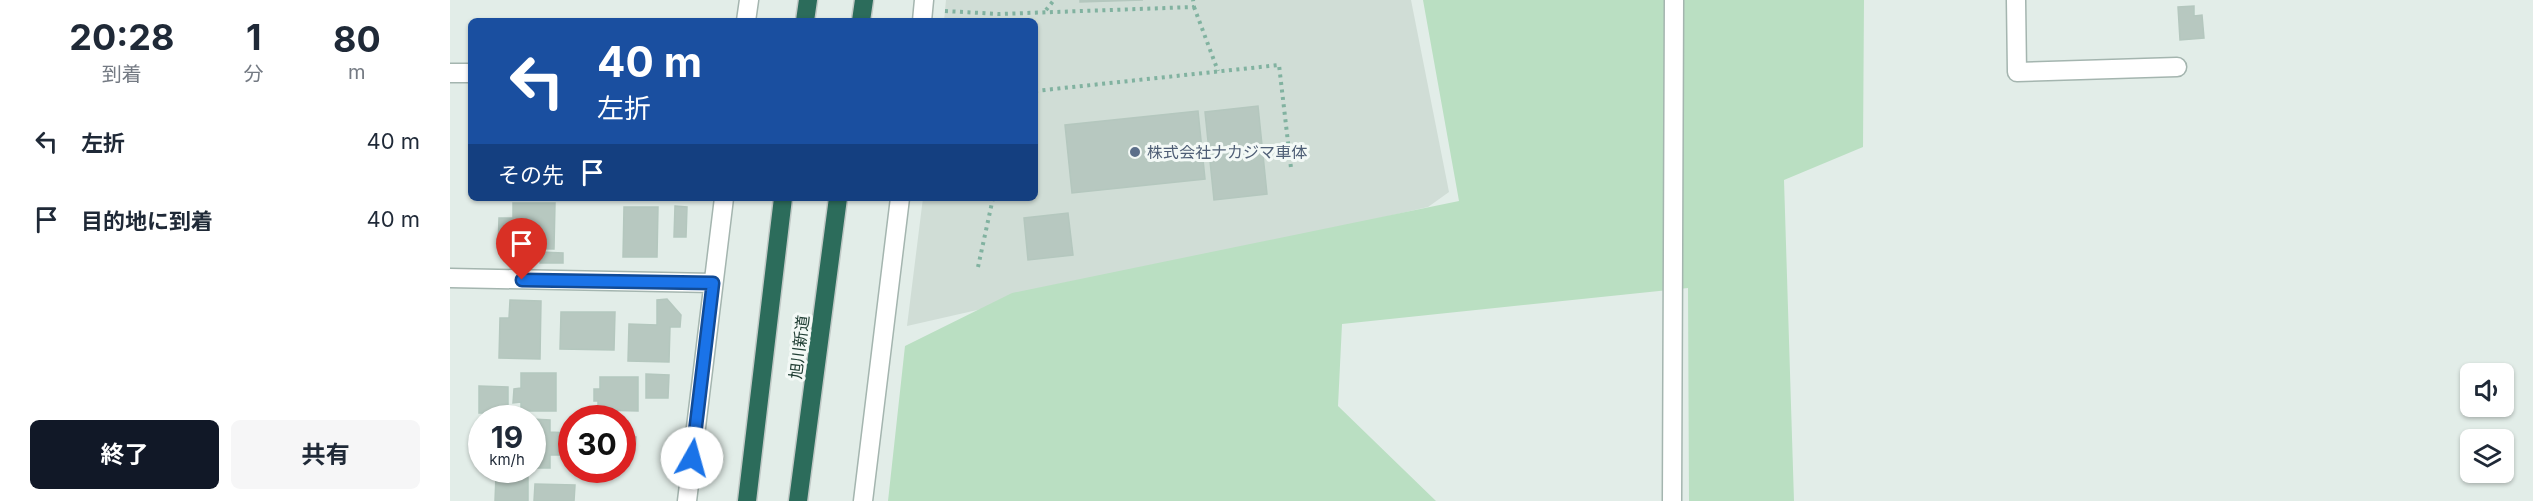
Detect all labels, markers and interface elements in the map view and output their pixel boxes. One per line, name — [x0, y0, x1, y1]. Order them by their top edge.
text: 20:28 — [69, 15, 174, 59]
text: 1 — [246, 15, 261, 59]
text: 80 — [333, 17, 381, 61]
text: 40 m — [597, 36, 702, 87]
icon: left — [498, 42, 576, 120]
text: m — [348, 60, 366, 84]
text: 到着 — [102, 62, 142, 86]
text: 分 — [244, 62, 264, 86]
text: 左折 — [597, 92, 651, 125]
icon: left — [30, 125, 63, 158]
text: 40 m — [366, 128, 420, 154]
text: 左折 — [81, 130, 125, 156]
place label: 株式会社ナカジマ車体 — [1147, 142, 1307, 162]
marker: 株式会社ナカジマ車体 — [1128, 145, 1142, 159]
icon: arrive — [576, 156, 609, 189]
text: その先 — [498, 162, 564, 188]
icon: arrive — [30, 203, 63, 236]
text: 40 m — [366, 206, 420, 232]
text: 目的地に到着 — [81, 208, 213, 234]
pin — [496, 218, 547, 280]
icon: arrive — [505, 227, 538, 260]
street label: 旭川新道 — [785, 314, 813, 380]
map controls — [2460, 363, 2514, 483]
button: sound — [2460, 363, 2514, 417]
speed limit sign: 30 — [558, 405, 636, 483]
text: 19 — [491, 419, 523, 455]
button: 終了 — [30, 420, 219, 489]
button: 共有 — [231, 420, 420, 489]
position arrow — [660, 426, 724, 490]
button: layers — [2460, 429, 2514, 483]
text: km/h — [489, 450, 525, 469]

